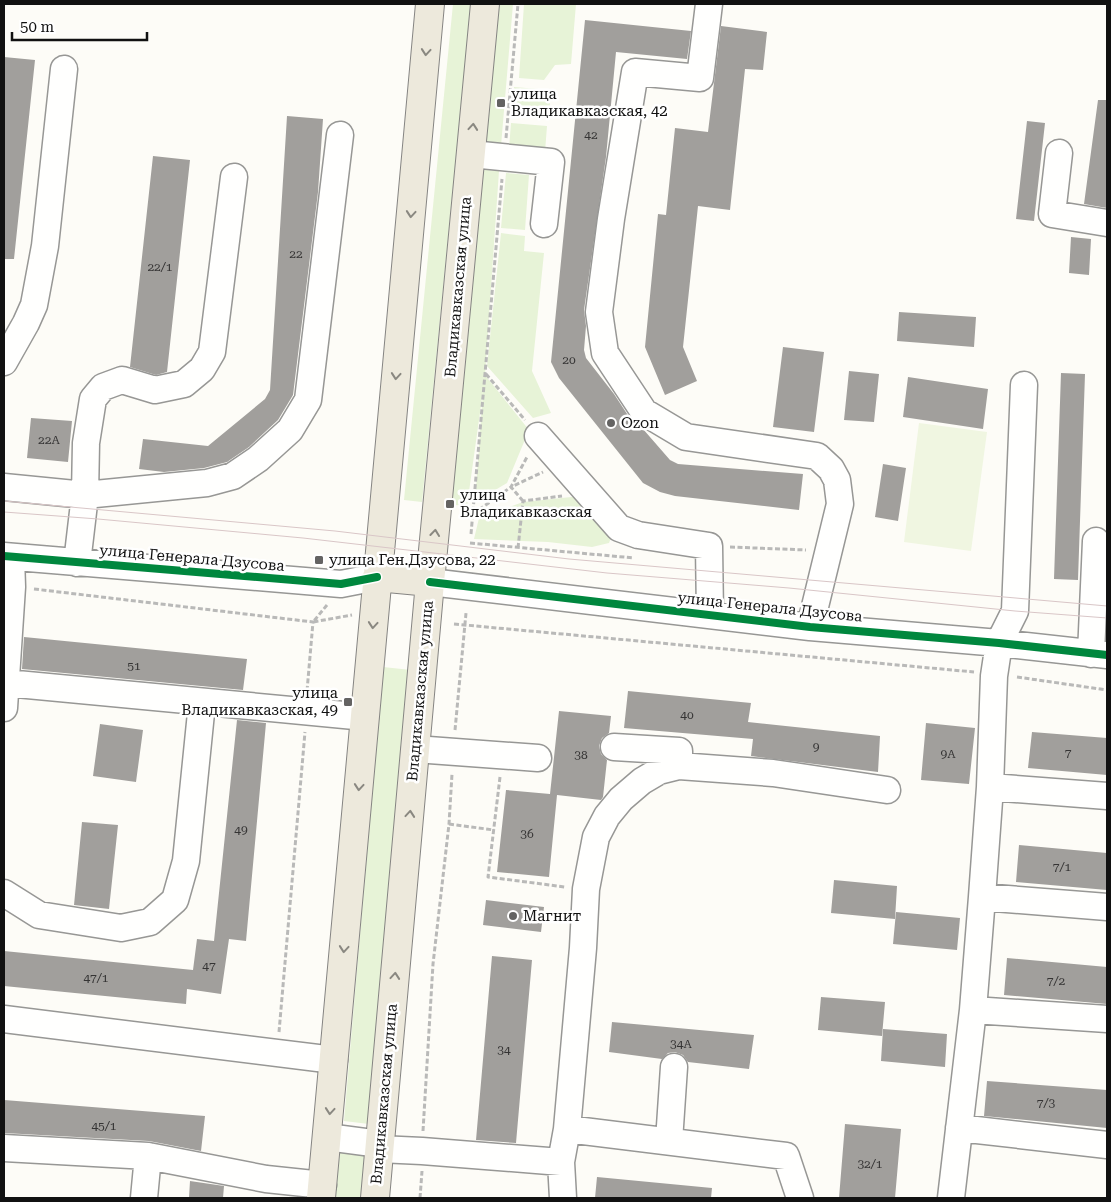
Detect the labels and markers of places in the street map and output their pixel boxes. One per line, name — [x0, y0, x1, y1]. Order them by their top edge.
place label: улица Владикавказская, 42 — [511, 85, 668, 120]
marker: улица Владикавказская, 42 — [495, 97, 507, 109]
place label: Ozon — [621, 414, 659, 432]
marker: Ozon — [605, 417, 617, 429]
place label: улица Владикавказская — [460, 486, 592, 521]
marker: улица Владикавказская — [444, 498, 456, 510]
place label: улица Ген.Дзусова, 22 — [329, 551, 496, 569]
marker: улица Ген.Дзусова, 22 — [313, 554, 325, 566]
place label: улица Владикавказская, 49 — [181, 684, 338, 719]
marker: улица Владикавказская, 49 — [342, 696, 354, 708]
place label: Магнит — [523, 907, 581, 925]
marker: Магнит — [507, 910, 519, 922]

